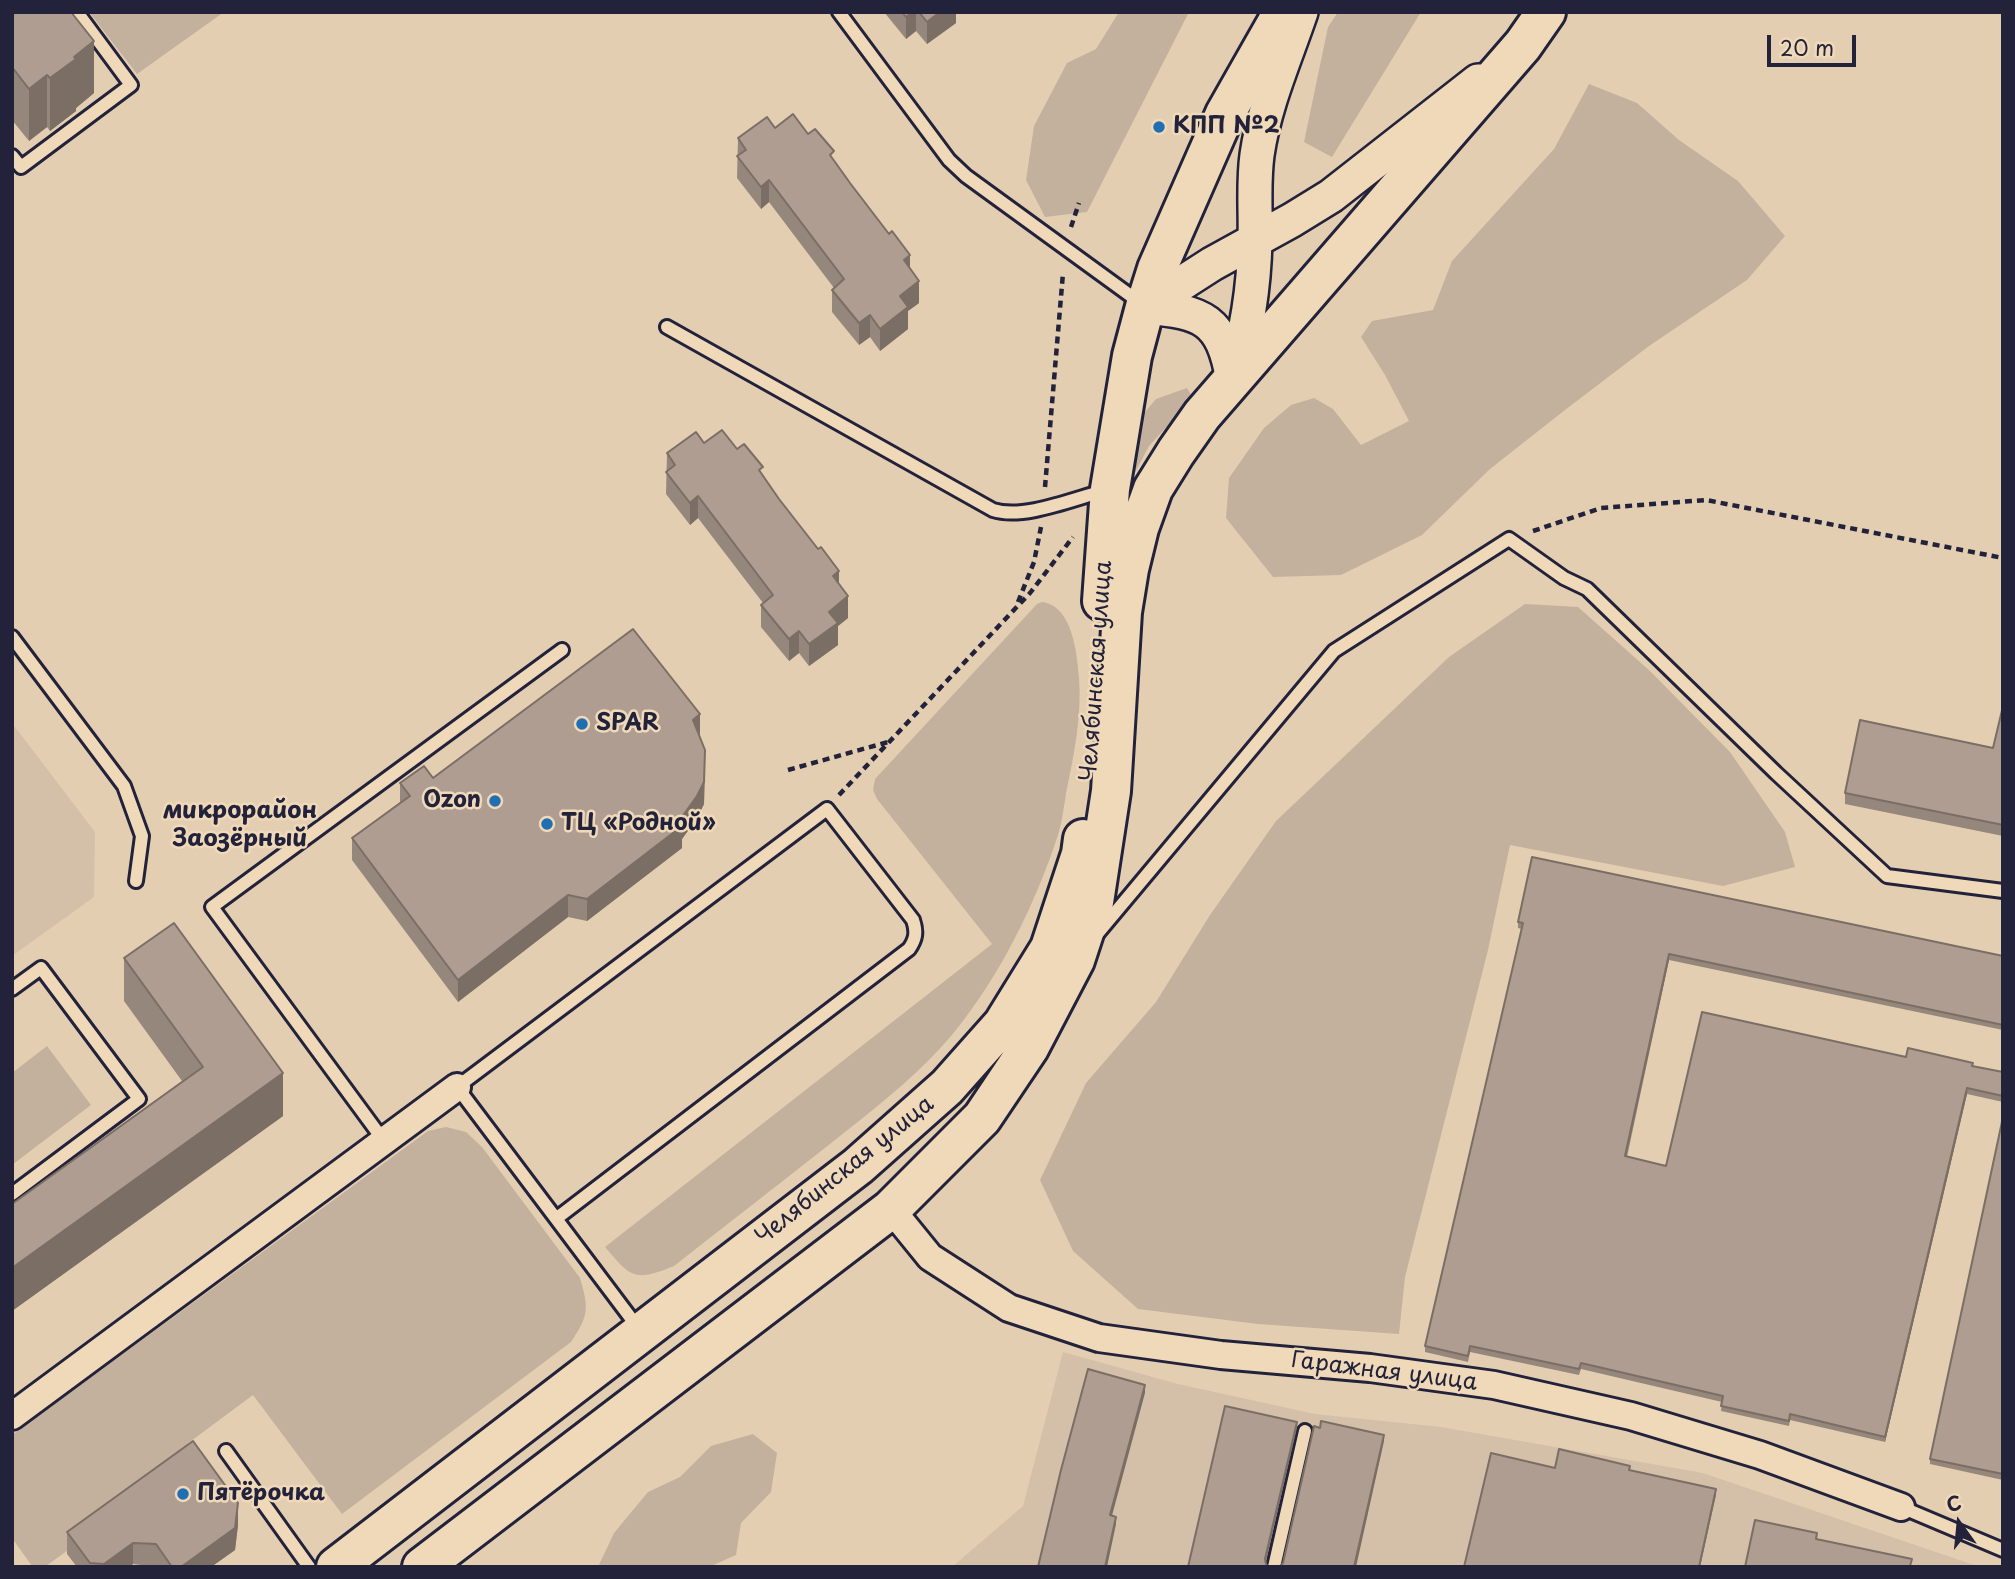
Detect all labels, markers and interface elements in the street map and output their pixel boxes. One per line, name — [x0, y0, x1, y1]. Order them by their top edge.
scale bar — [1770, 21, 1859, 65]
text: 20 m — [1780, 31, 1834, 63]
place label: КПП №2 — [1173, 113, 1280, 141]
marker: КПП №2 — [1151, 119, 1167, 135]
street label: Челябинская улица — [1076, 560, 1118, 782]
place label: SPAR — [596, 710, 659, 738]
marker: SPAR — [574, 716, 590, 732]
place label: Ozon — [423, 787, 481, 815]
marker: Ozon — [487, 793, 503, 809]
district label: микрорайон Заозёрный — [163, 797, 317, 853]
place label: ТЦ «Родной» — [561, 810, 716, 838]
marker: ТЦ «Родной» — [539, 816, 555, 832]
street label: Челябинская улица — [750, 1091, 940, 1251]
street label: Гаражная улица — [1289, 1347, 1479, 1397]
place label: Пятёрочка — [197, 1480, 325, 1508]
marker: Пятёрочка — [175, 1486, 191, 1502]
text: С — [1943, 1487, 1964, 1518]
north arrow — [1924, 1488, 1994, 1558]

